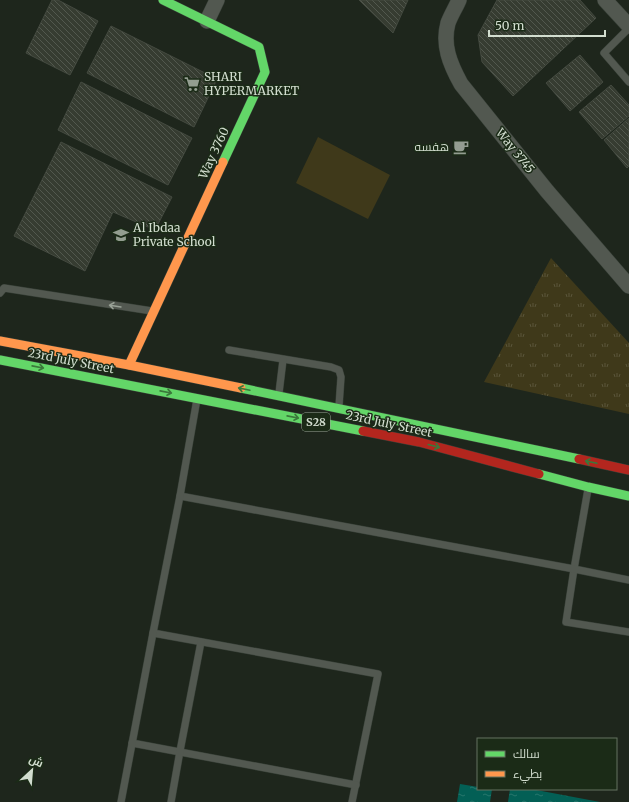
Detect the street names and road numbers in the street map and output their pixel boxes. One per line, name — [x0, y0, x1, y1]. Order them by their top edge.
street label: Way 3760 — [195, 124, 232, 182]
street label: Way 3745 — [492, 125, 538, 176]
street label: 23rd July Street — [27, 345, 116, 376]
street label: 23rd July Street — [345, 407, 434, 440]
road number: S28 — [302, 413, 330, 431]

